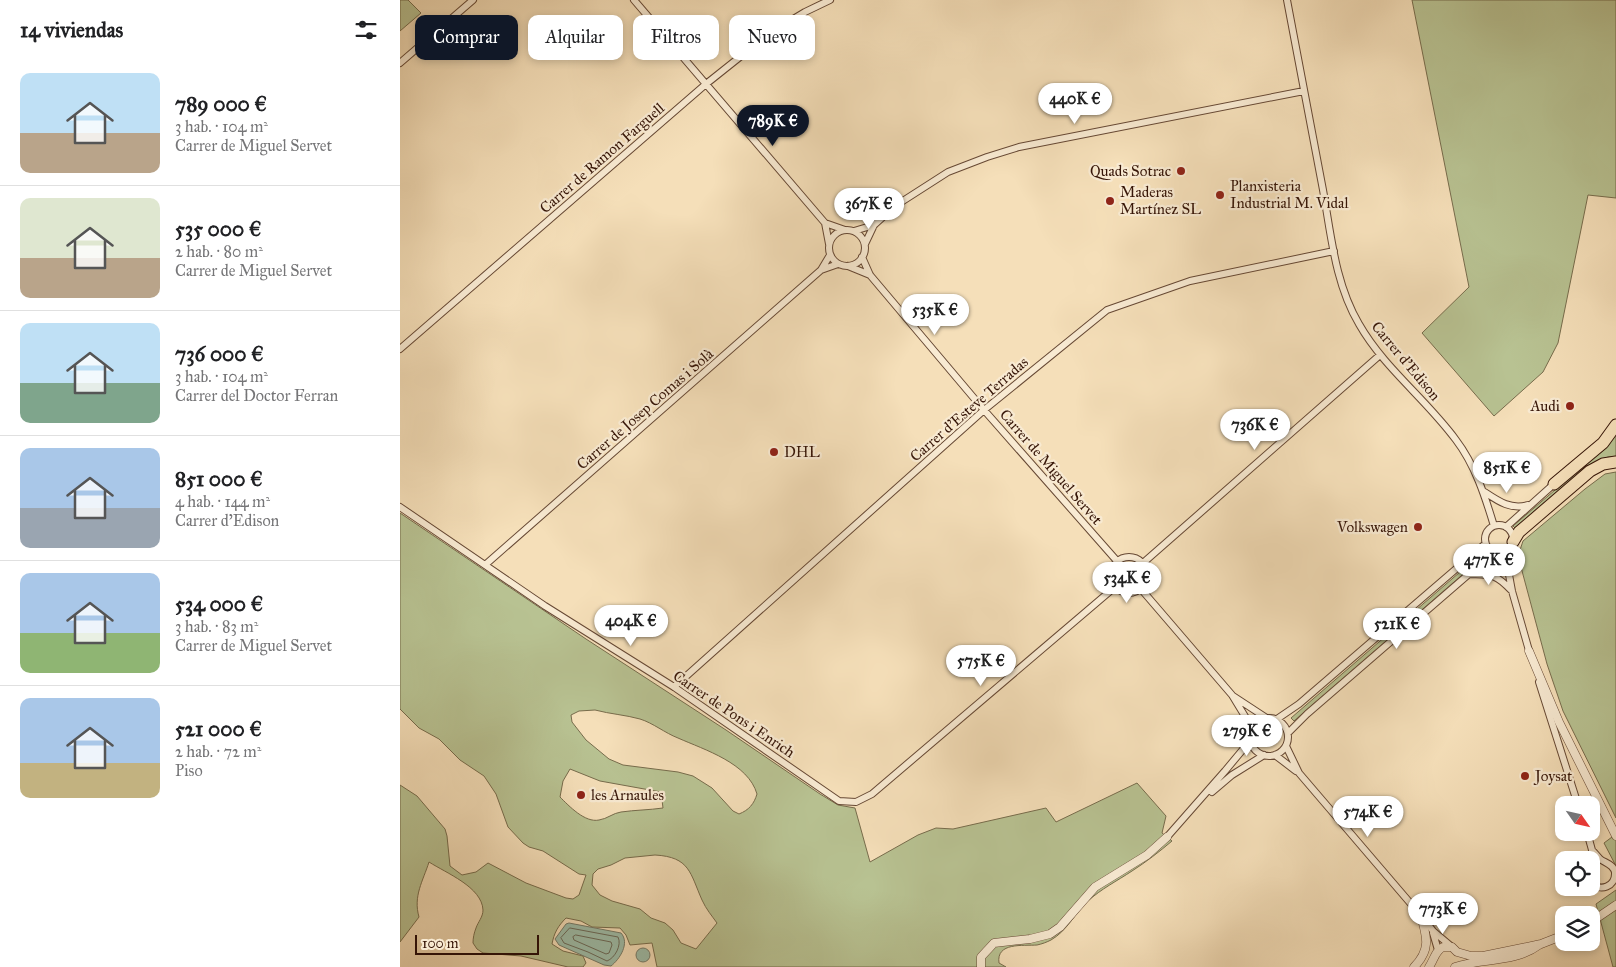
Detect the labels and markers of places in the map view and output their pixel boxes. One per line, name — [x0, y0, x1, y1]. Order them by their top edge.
pin: 440K € — [1034, 82, 1116, 125]
pin: 789K € — [732, 104, 814, 147]
place label: Quads Sotrac — [1090, 162, 1171, 180]
marker: Quads Sotrac — [1175, 165, 1187, 177]
place label: Planxisteria Industrial M. Vidal — [1230, 177, 1349, 212]
place label: Maderas Martínez SL — [1120, 183, 1201, 218]
pin: 367K € — [828, 188, 910, 230]
marker: Planxisteria Industrial M. Vidal — [1214, 189, 1226, 201]
marker: Maderas Martínez SL — [1104, 195, 1116, 207]
pin: 535K € — [894, 294, 976, 336]
place label: Audi — [1529, 397, 1560, 415]
marker: Audi — [1564, 400, 1576, 412]
pin: 736K € — [1214, 408, 1296, 451]
place label: DHL — [784, 443, 820, 461]
marker: DHL — [768, 446, 780, 458]
pin: 851K € — [1466, 452, 1548, 494]
place label: Volkswagen — [1336, 518, 1408, 536]
marker: Volkswagen — [1412, 521, 1424, 533]
pin: 477K € — [1448, 544, 1530, 586]
pin: 534K € — [1086, 562, 1168, 604]
pin: 404K € — [590, 604, 672, 647]
pin: 521K € — [1356, 608, 1438, 650]
pin: 575K € — [940, 644, 1022, 687]
pin: 279K € — [1206, 714, 1288, 757]
place label: Joysat — [1533, 767, 1573, 786]
marker: Joysat — [1519, 770, 1531, 782]
place label: les Arnaules — [591, 786, 664, 804]
marker: les Arnaules — [575, 789, 587, 801]
pin: 574K € — [1327, 796, 1409, 838]
pin: 773K € — [1402, 892, 1484, 935]

